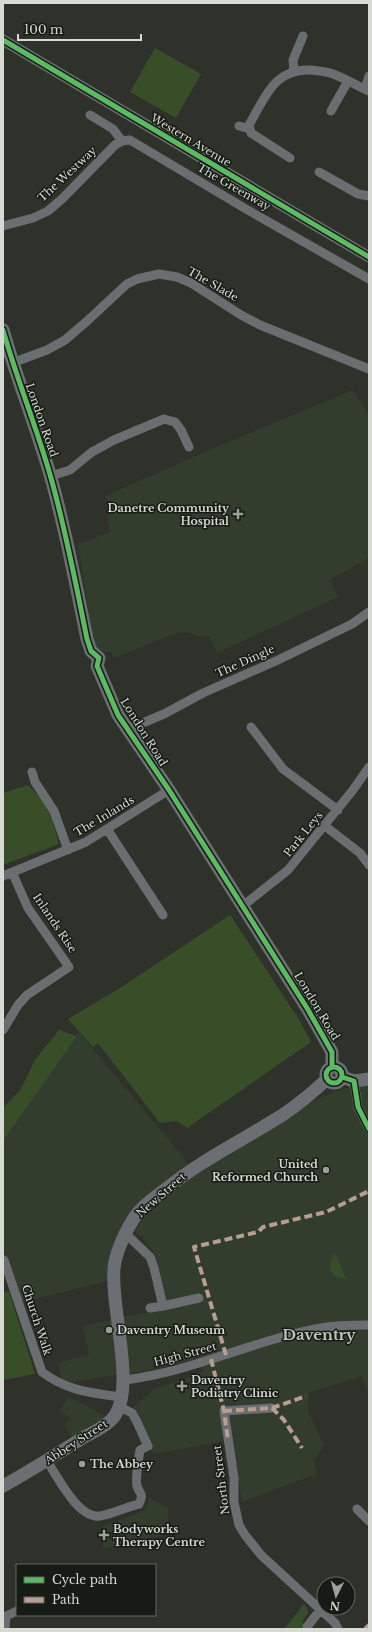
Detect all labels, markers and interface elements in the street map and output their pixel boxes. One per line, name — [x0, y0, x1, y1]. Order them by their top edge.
scale bar — [18, 16, 141, 42]
text: 100 m — [24, 22, 63, 37]
street label: Western Avenue — [147, 110, 234, 170]
street label: The Westway — [35, 143, 99, 205]
street label: The Greenway — [195, 160, 273, 214]
street label: The Slade — [185, 264, 241, 304]
street label: London Road — [23, 381, 61, 459]
place label: Danetre Community Hospital — [108, 501, 230, 528]
marker: Danetre Community Hospital — [232, 508, 244, 520]
street label: The Dingle — [213, 642, 277, 680]
street label: London Road — [118, 695, 171, 769]
street label: The Inlands — [71, 793, 137, 839]
street label: Park Leys — [280, 808, 326, 860]
street label: Inlands Rise — [30, 891, 80, 955]
street label: London Road — [291, 969, 343, 1043]
place label: United Reformed Church — [212, 1157, 318, 1184]
marker: United Reformed Church — [321, 1165, 331, 1175]
street label: New Street — [133, 1169, 189, 1220]
street label: Church Walk — [19, 1283, 55, 1357]
place label: Daventry Museum — [117, 1323, 225, 1337]
marker: Daventry Museum — [104, 1325, 114, 1335]
district label: Daventry — [282, 1325, 356, 1344]
street label: High Street — [152, 1339, 219, 1369]
place label: Daventry Podiatry Clinic — [191, 1373, 278, 1400]
marker: Daventry Podiatry Clinic — [176, 1380, 188, 1392]
street label: Abbey Street — [41, 1416, 111, 1468]
street label: North Street — [210, 1444, 232, 1516]
place label: The Abbey — [90, 1457, 154, 1471]
marker: The Abbey — [77, 1459, 87, 1469]
place label: Bodyworks Therapy Centre — [113, 1522, 205, 1549]
marker: Bodyworks Therapy Centre — [98, 1529, 110, 1541]
legend — [16, 1564, 156, 1616]
text: Cycle path — [52, 1572, 117, 1587]
north arrow — [316, 1576, 356, 1616]
text: Path — [52, 1592, 80, 1607]
text: N — [328, 1598, 341, 1613]

